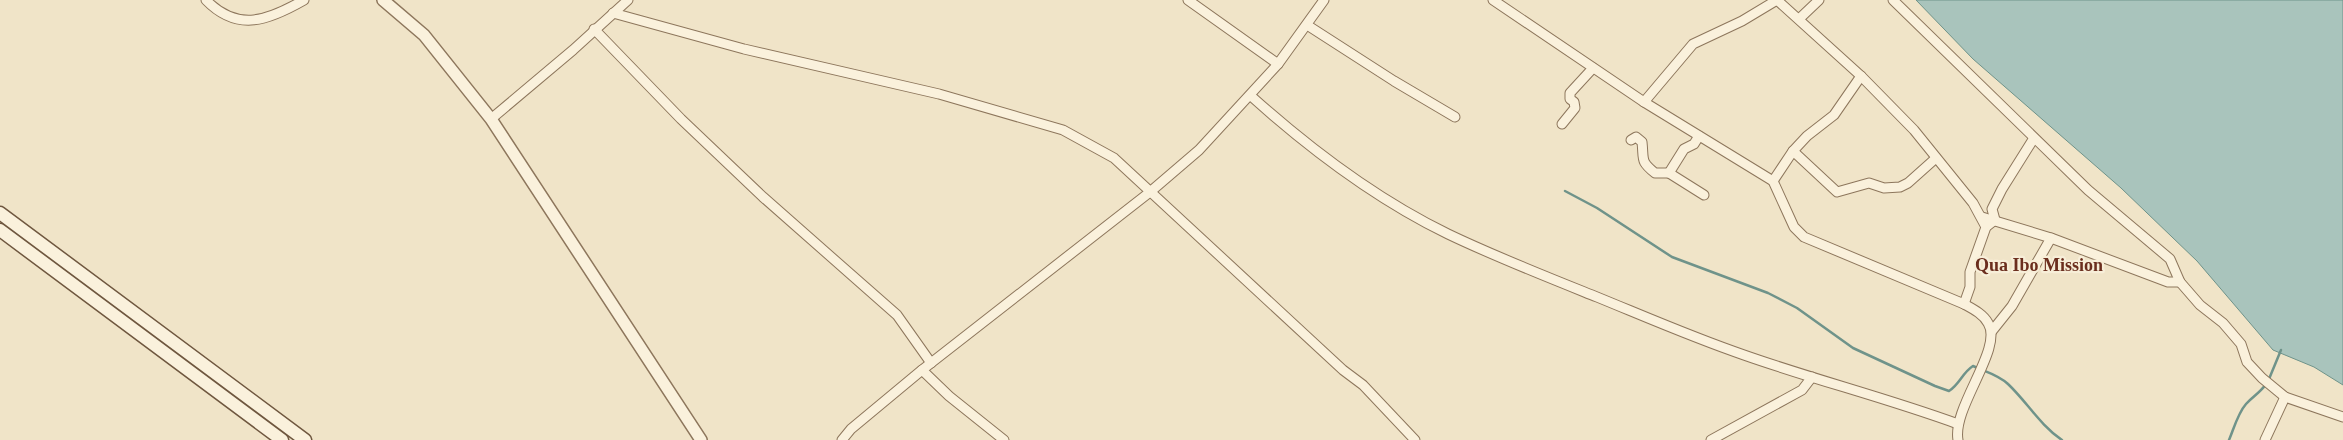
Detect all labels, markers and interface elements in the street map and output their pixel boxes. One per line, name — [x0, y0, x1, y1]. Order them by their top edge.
district label: Qua Ibo Mission — [1975, 255, 2103, 275]

